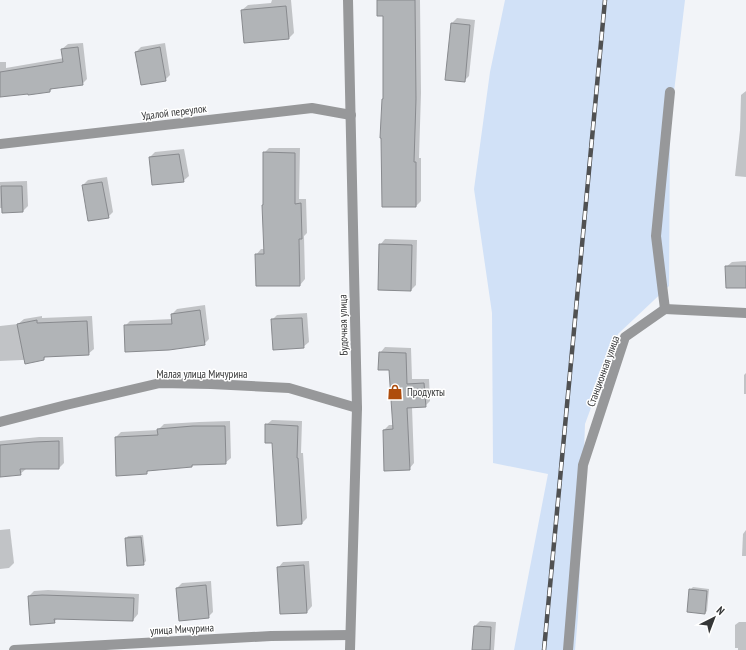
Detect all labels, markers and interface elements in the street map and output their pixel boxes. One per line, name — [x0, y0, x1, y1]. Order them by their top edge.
street label: Удалой переулок — [141, 101, 208, 123]
street label: Будочная улица — [335, 294, 351, 356]
street label: Станционная улица — [584, 334, 622, 408]
street label: Малая улица Мичурина — [157, 367, 247, 381]
shop icon: Продукты — [386, 383, 404, 401]
place label: Продукты — [407, 385, 445, 399]
north arrow — [694, 598, 734, 638]
text: N — [714, 603, 728, 618]
street label: улица Мичурина — [150, 620, 214, 638]

